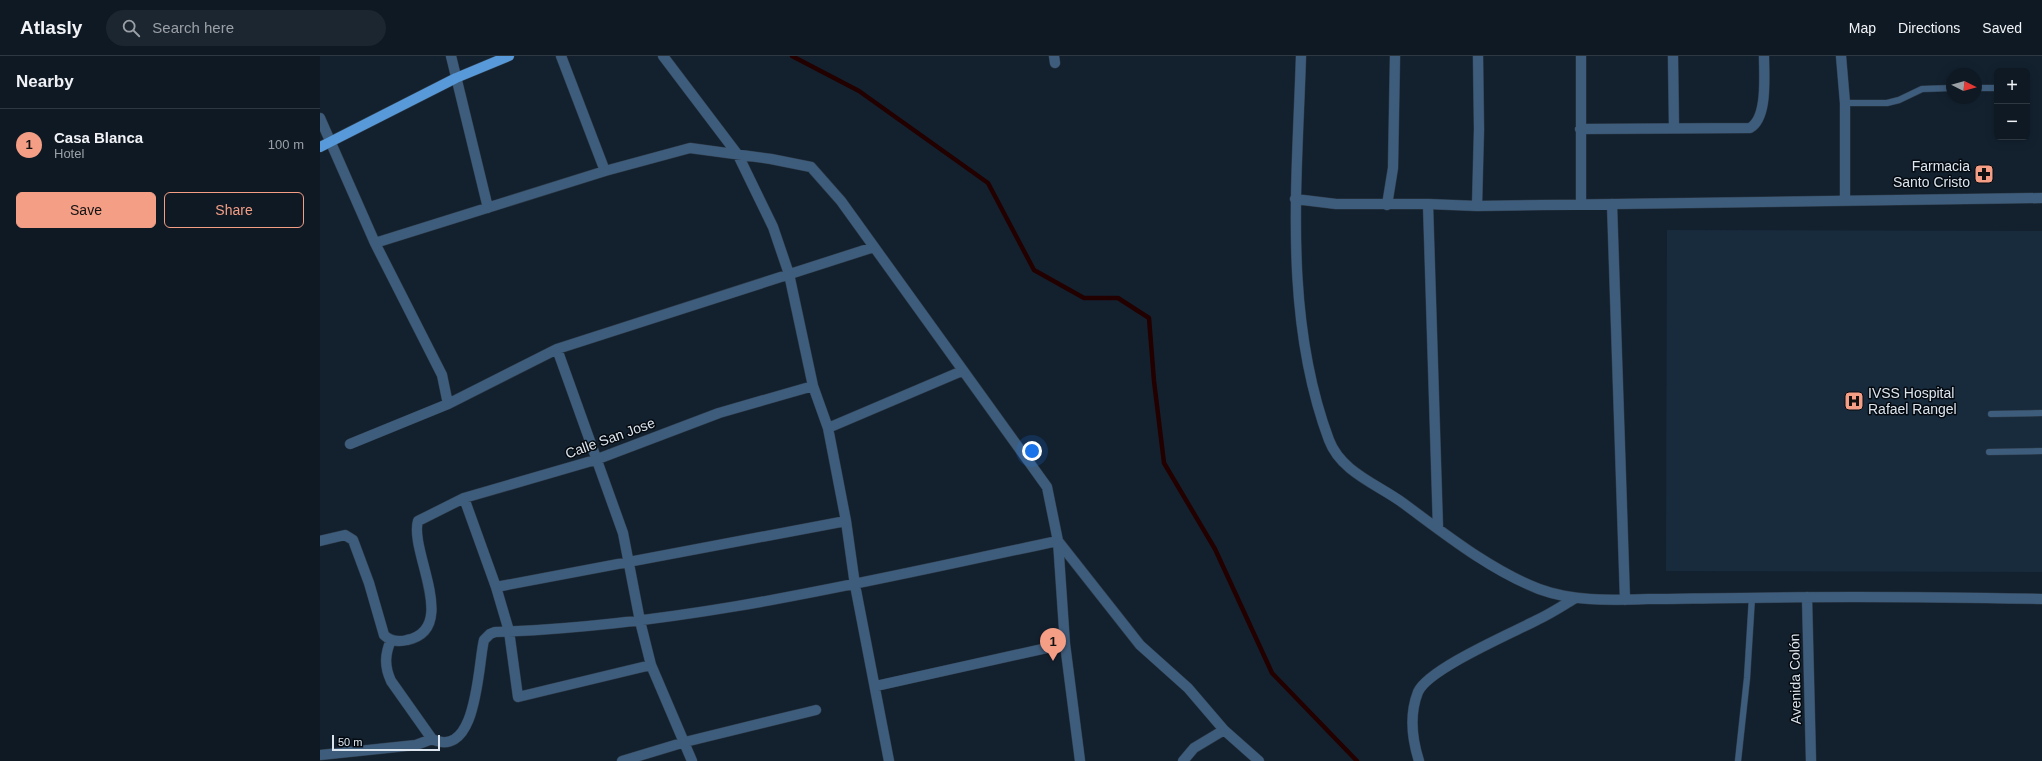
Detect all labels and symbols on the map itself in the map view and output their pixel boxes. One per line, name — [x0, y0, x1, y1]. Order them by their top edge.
north arrow — [1946, 68, 1982, 104]
place label: Farmacia Santo Cristo — [1893, 158, 1970, 190]
pharmacy icon: Farmacia Santo Cristo — [1973, 163, 1995, 185]
place label: IVSS Hospital Rafael Rangel — [1868, 385, 1957, 417]
hospital icon: IVSS Hospital Rafael Rangel — [1843, 390, 1865, 412]
street label: Calle San Jose — [563, 414, 657, 462]
your location — [1022, 441, 1042, 461]
pin: 1 — [1040, 628, 1066, 661]
street label: Avenida Colón — [1786, 633, 1804, 725]
scale bar — [332, 733, 440, 752]

